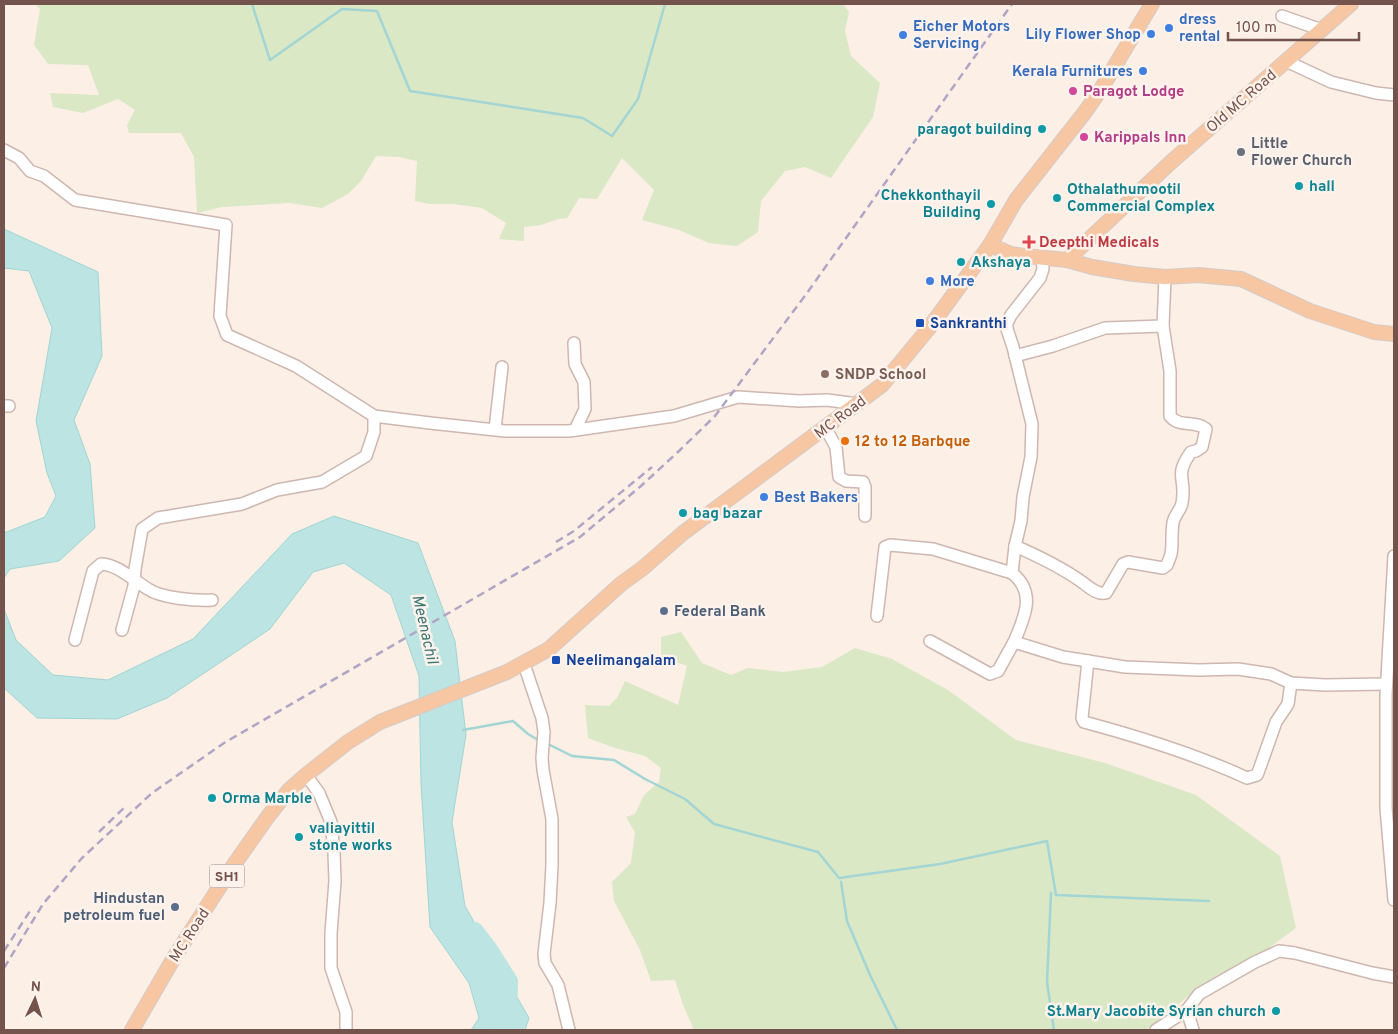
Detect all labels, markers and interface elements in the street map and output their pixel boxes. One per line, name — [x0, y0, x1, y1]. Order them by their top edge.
scale bar — [1228, 10, 1359, 42]
place label: dress rental — [1179, 11, 1220, 47]
place label: Eicher Motors Servicing — [913, 18, 1010, 54]
text: 100 m — [1236, 19, 1277, 38]
marker: dress rental — [1163, 22, 1175, 34]
place label: Lily Flower Shop — [1026, 26, 1141, 45]
marker: Lily Flower Shop — [1145, 28, 1157, 40]
marker: Eicher Motors Servicing — [897, 29, 909, 41]
place label: Kerala Furnitures — [1012, 63, 1133, 82]
marker: Kerala Furnitures — [1137, 65, 1149, 77]
street label: Old MC Road — [1203, 66, 1281, 138]
place label: Paragot Lodge — [1083, 83, 1184, 102]
marker: Paragot Lodge — [1067, 85, 1079, 97]
place label: paragot building — [917, 121, 1032, 140]
marker: paragot building — [1036, 123, 1048, 135]
place label: Karippals Inn — [1094, 129, 1186, 148]
marker: Karippals Inn — [1078, 131, 1090, 143]
place label: Little Flower Church — [1251, 135, 1352, 171]
marker: Little Flower Church — [1235, 146, 1247, 158]
place label: hall — [1309, 178, 1335, 197]
marker: hall — [1293, 180, 1305, 192]
place label: Othalathumootil Commercial Complex — [1067, 181, 1216, 217]
place label: Chekkonthayil Building — [881, 187, 981, 223]
marker: Othalathumootil Commercial Complex — [1051, 192, 1063, 204]
marker: Chekkonthayil Building — [985, 198, 997, 210]
place label: Deepthi Medicals — [1039, 234, 1159, 253]
marker: Deepthi Medicals — [1023, 236, 1035, 248]
place label: Akshaya — [971, 254, 1031, 273]
marker: Akshaya — [955, 256, 967, 268]
place label: More — [940, 273, 975, 292]
marker: More — [924, 275, 936, 287]
place label: Sankranthi — [930, 315, 1007, 334]
marker: Sankranthi — [914, 317, 926, 329]
place label: SNDP School — [835, 366, 926, 385]
marker: SNDP School — [819, 368, 831, 380]
street label: MC Road — [811, 393, 871, 444]
place label: 12 to 12 Barbque — [855, 433, 970, 452]
marker: 12 to 12 Barbque — [839, 435, 851, 447]
place label: Best Bakers — [774, 489, 858, 508]
marker: Best Bakers — [758, 491, 770, 503]
place label: bag bazar — [693, 505, 763, 524]
marker: bag bazar — [677, 507, 689, 519]
water label: Meenachil — [406, 593, 442, 667]
place label: Federal Bank — [674, 603, 766, 622]
marker: Federal Bank — [658, 605, 670, 617]
place label: Neelimangalam — [566, 652, 676, 671]
marker: Neelimangalam — [550, 654, 562, 666]
place label: Orma Marble — [222, 790, 312, 809]
marker: Orma Marble — [206, 792, 218, 804]
place label: valiayittil stone works — [309, 820, 392, 856]
marker: valiayittil stone works — [293, 831, 305, 843]
road number: SH1 — [210, 864, 244, 888]
place label: Hindustan petroleum fuel — [63, 890, 165, 926]
marker: Hindustan petroleum fuel — [169, 901, 181, 913]
street label: MC Road — [166, 905, 215, 966]
north arrow — [10, 974, 60, 1024]
text: N — [30, 979, 41, 996]
place label: St.Mary Jacobite Syrian church — [1047, 1003, 1266, 1022]
marker: St.Mary Jacobite Syrian church — [1270, 1005, 1282, 1017]

